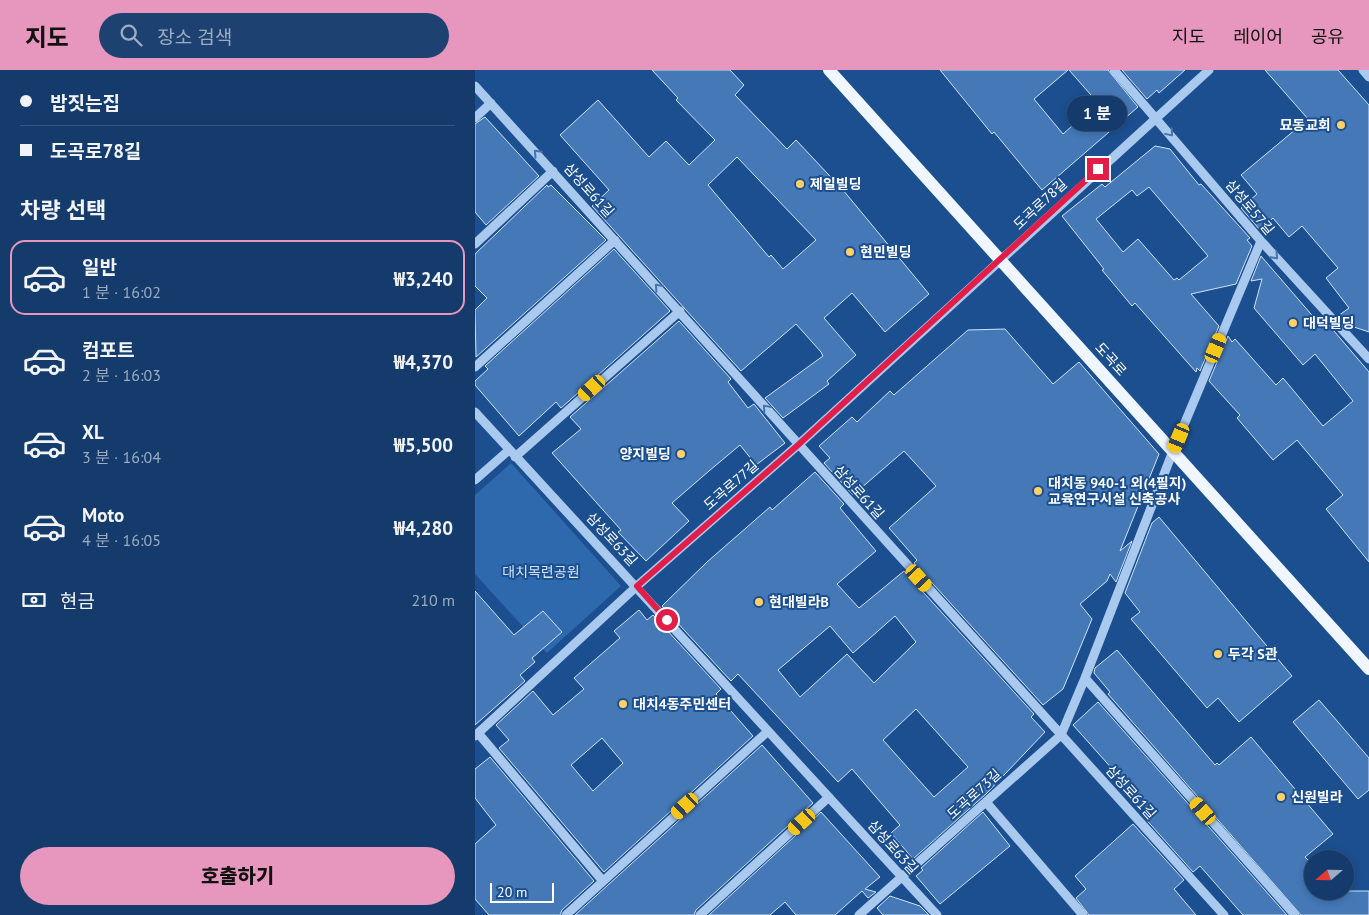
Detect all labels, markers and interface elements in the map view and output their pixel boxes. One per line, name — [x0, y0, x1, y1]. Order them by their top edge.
search box — [99, 13, 449, 58]
icon: search — [117, 21, 145, 49]
text: 지도 — [25, 22, 69, 53]
text: 장소 검색 — [157, 25, 232, 49]
text: 지도 — [1172, 25, 1205, 48]
text: 레이어 — [1233, 25, 1283, 48]
text: 공유 — [1311, 25, 1344, 48]
text: 밥짓는집 — [50, 91, 120, 115]
callout: 1 분 — [1068, 97, 1128, 132]
text: 1 분 — [1083, 103, 1111, 123]
place label: 묘동교회 — [1279, 116, 1331, 134]
marker: 묘동교회 — [1335, 119, 1347, 131]
one-way arrow — [1164, 127, 1173, 136]
text: 도곡로78길 — [50, 139, 141, 163]
one-way arrow — [534, 150, 543, 159]
route end — [1087, 158, 1109, 180]
street label: 삼성로61길 — [560, 159, 618, 221]
place label: 제일빌딩 — [810, 175, 862, 193]
street label: 도곡로78길 — [1009, 175, 1071, 233]
street label: 삼성로57길 — [1222, 176, 1278, 238]
marker: 제일빌딩 — [794, 178, 806, 190]
text: 차량 선택 — [20, 196, 107, 224]
place label: 현민빌딩 — [860, 243, 912, 261]
marker: 현민빌딩 — [844, 246, 856, 258]
one-way arrow — [1269, 251, 1278, 260]
icon: car — [22, 255, 67, 300]
text: 일반 — [82, 255, 117, 279]
text: ₩3,240 — [394, 267, 453, 291]
text: 1 분 · 16:02 — [82, 282, 161, 302]
one-way arrow — [655, 283, 664, 292]
place label: 대덕빌딩 — [1303, 314, 1355, 332]
marker: 대덕빌딩 — [1287, 317, 1299, 329]
car — [1203, 331, 1228, 365]
icon: car — [22, 338, 67, 383]
text: 컴포트 — [82, 338, 134, 362]
street label: 도곡로 — [1091, 339, 1131, 379]
text: ₩4,370 — [394, 350, 453, 374]
text: 2 분 · 16:03 — [82, 365, 161, 385]
car — [575, 372, 608, 404]
one-way arrow — [762, 405, 771, 414]
text: XL — [82, 420, 104, 444]
icon: car — [22, 421, 67, 466]
car — [1166, 421, 1191, 455]
text: ₩5,500 — [394, 433, 453, 457]
place label: 양지빌딩 — [619, 445, 671, 463]
text: 3 분 · 16:04 — [82, 447, 161, 467]
marker: 양지빌딩 — [675, 448, 687, 460]
street label: 도곡로77길 — [700, 456, 762, 514]
street label: 삼성로61길 — [830, 461, 888, 523]
place label: 대치동 940-1 외(4필지) 교육연구시설 신축공사 — [1048, 474, 1186, 508]
marker: 대치동 940-1 외(4필지) 교육연구시설 신축공사 — [1032, 485, 1044, 497]
text: Moto — [82, 503, 124, 527]
icon: car — [22, 504, 67, 549]
street label: 삼성로63길 — [583, 508, 641, 570]
text: ₩4,280 — [394, 516, 453, 540]
text: 4 분 · 16:05 — [82, 530, 161, 550]
car — [903, 562, 934, 594]
park label: 대치목련공원 — [502, 563, 580, 581]
icon: cash — [20, 586, 48, 614]
text: 현금 — [60, 589, 95, 613]
text: 210 m — [412, 590, 455, 610]
place label: 현대빌라B — [769, 593, 829, 611]
marker: 현대빌라B — [753, 596, 765, 608]
route start — [656, 609, 678, 631]
place label: 두각 S관 — [1228, 645, 1278, 663]
marker: 두각 S관 — [1212, 648, 1224, 660]
place label: 대치4동주민센터 — [633, 695, 731, 713]
marker: 대치4동주민센터 — [617, 698, 629, 710]
street label: 삼성로61길 — [1102, 761, 1160, 823]
street label: 도곡로73길 — [943, 765, 1005, 823]
place label: 신원빌라 — [1291, 788, 1343, 806]
car — [668, 790, 701, 822]
marker: 신원빌라 — [1275, 791, 1287, 803]
car — [1187, 795, 1218, 827]
car — [785, 806, 818, 838]
street label: 삼성로63길 — [864, 816, 922, 878]
button: 호출하기 — [20, 847, 455, 905]
north arrow — [1304, 850, 1354, 900]
map controls — [1304, 850, 1354, 900]
scale bar — [490, 880, 554, 903]
text: 20 m — [497, 883, 527, 901]

